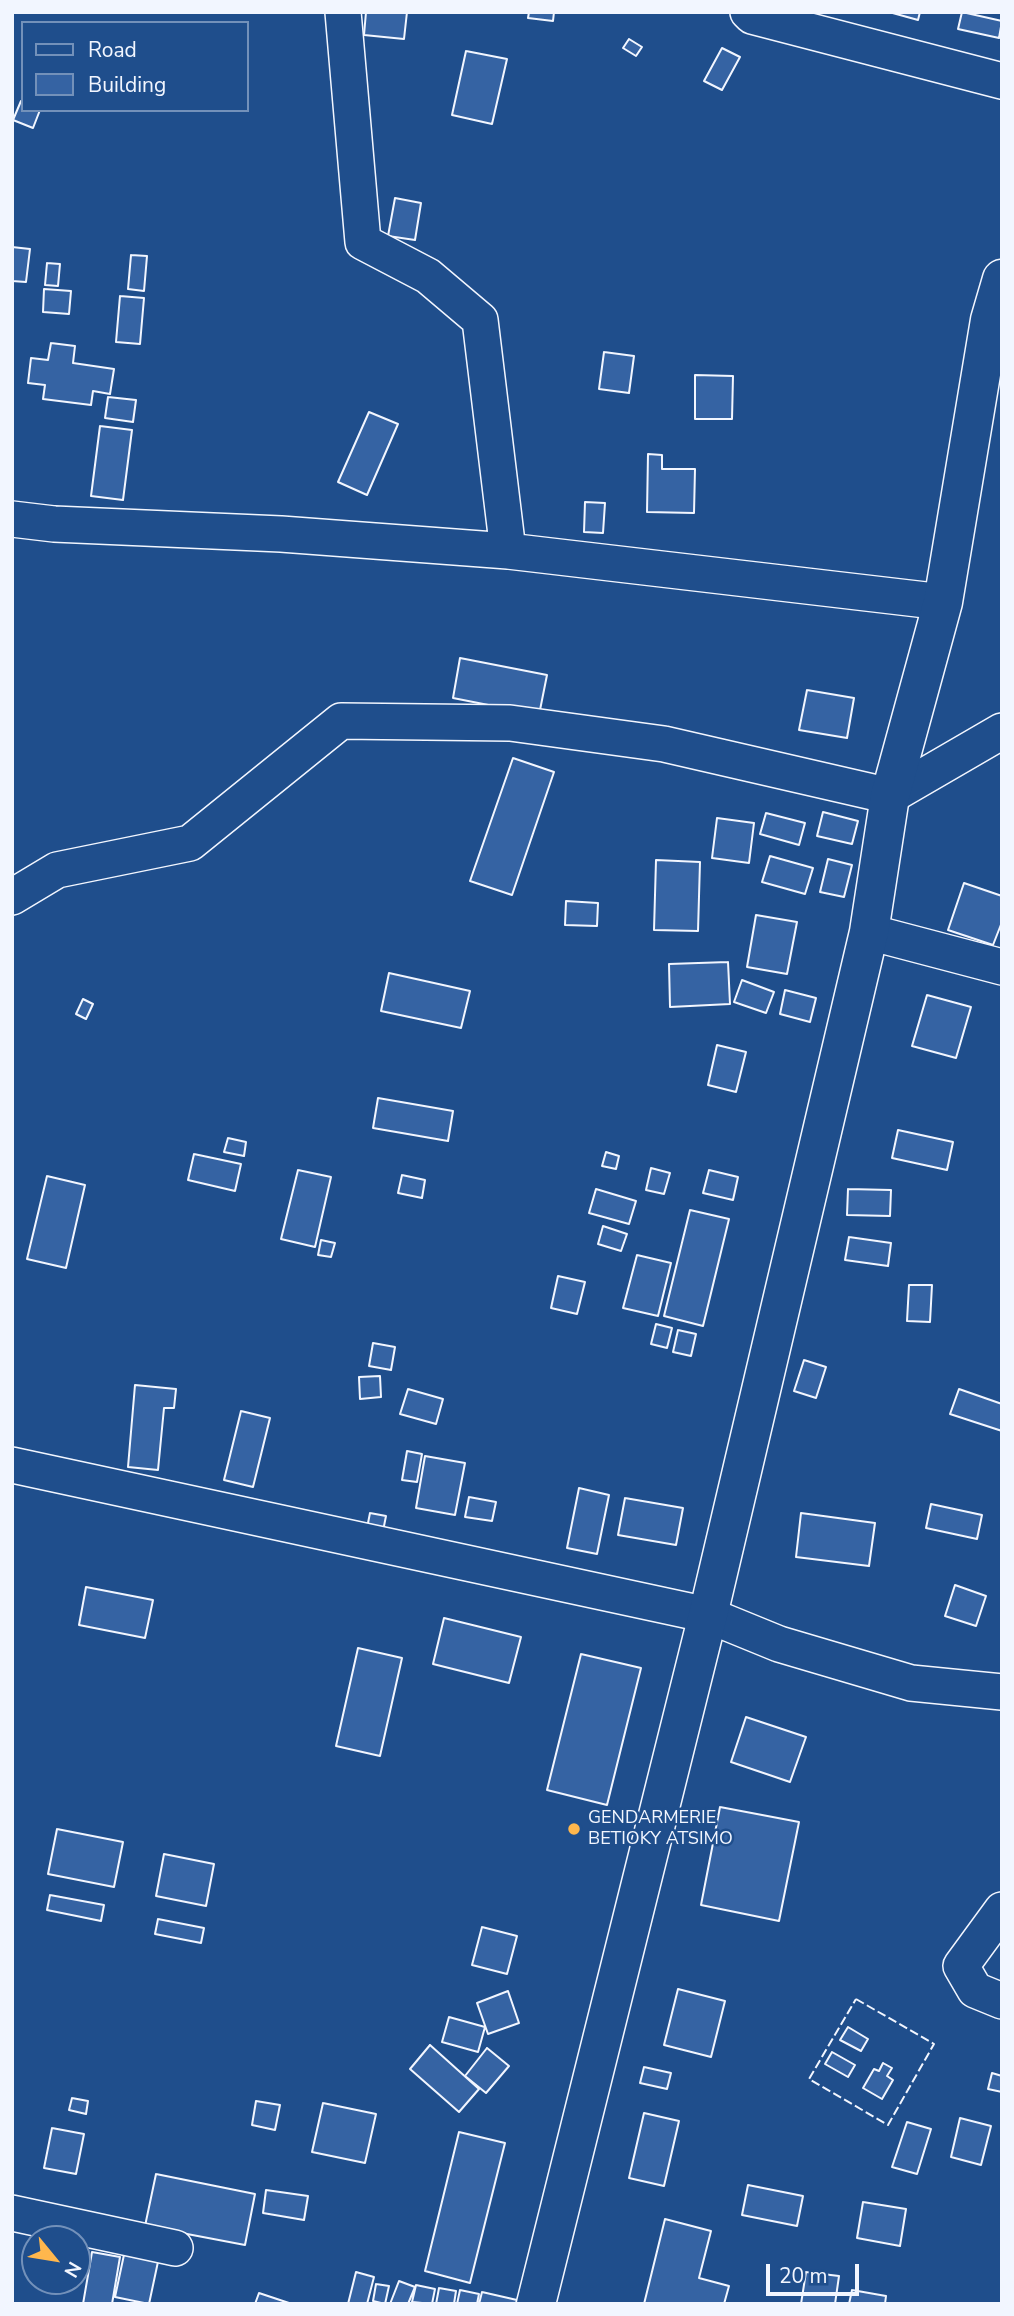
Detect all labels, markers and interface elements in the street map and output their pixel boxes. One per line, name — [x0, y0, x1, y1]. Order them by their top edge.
legend — [21, 21, 248, 112]
text: Road — [88, 36, 137, 64]
text: Building — [88, 71, 166, 99]
place label: GENDARMERIE BETIOKY ATSIMO — [588, 1808, 733, 1850]
marker: GENDARMERIE BETIOKY ATSIMO — [566, 1821, 582, 1837]
north arrow — [21, 2225, 91, 2295]
scale bar — [769, 2250, 862, 2294]
text: N — [58, 2257, 87, 2282]
text: 20 m — [779, 2262, 828, 2290]

